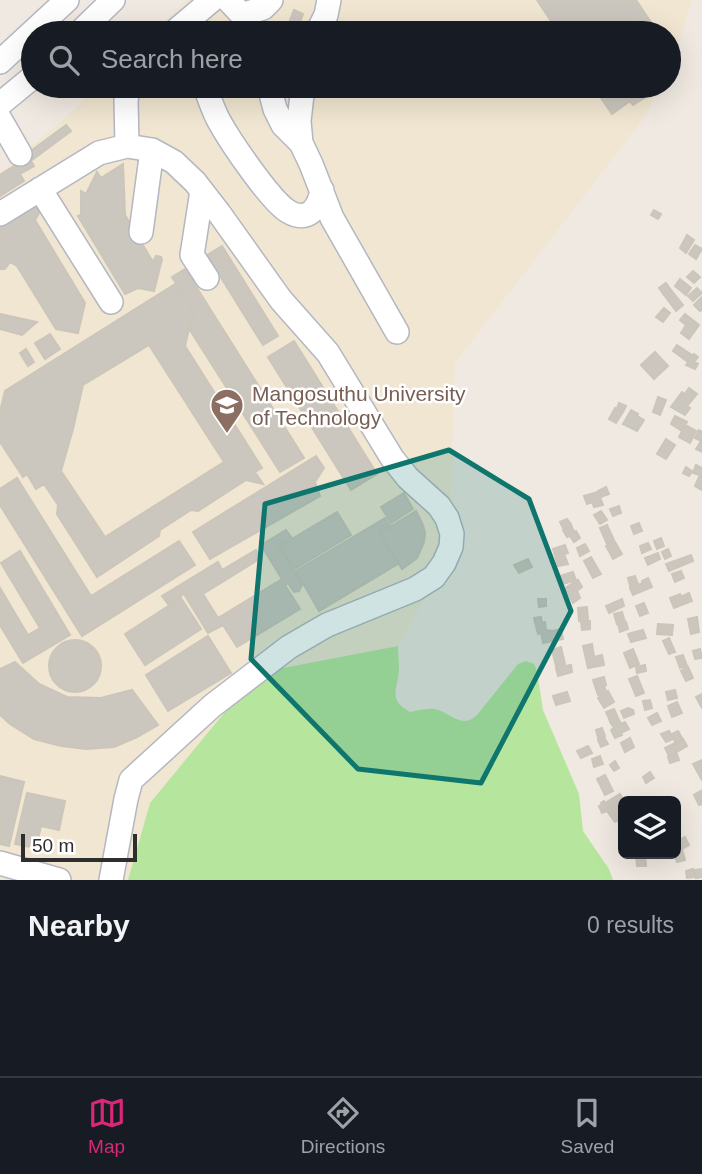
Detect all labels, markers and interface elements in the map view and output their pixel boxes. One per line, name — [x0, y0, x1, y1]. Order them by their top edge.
search box — [21, 21, 681, 98]
icon: search — [45, 41, 83, 79]
text: Search here — [101, 44, 243, 74]
place label: Mangosuthu University of Technology — [252, 382, 466, 429]
school or university icon: Mangosuthu University of Technology — [208, 386, 246, 435]
map controls — [618, 796, 681, 859]
button: layers — [618, 796, 681, 859]
scale bar — [21, 831, 136, 863]
text: 50 m — [32, 835, 74, 856]
text: Nearby — [28, 909, 130, 942]
text: 0 results — [587, 912, 674, 938]
tab: Map — [88, 1094, 126, 1158]
tab: Directions — [301, 1094, 385, 1158]
tab: Saved — [560, 1094, 614, 1158]

